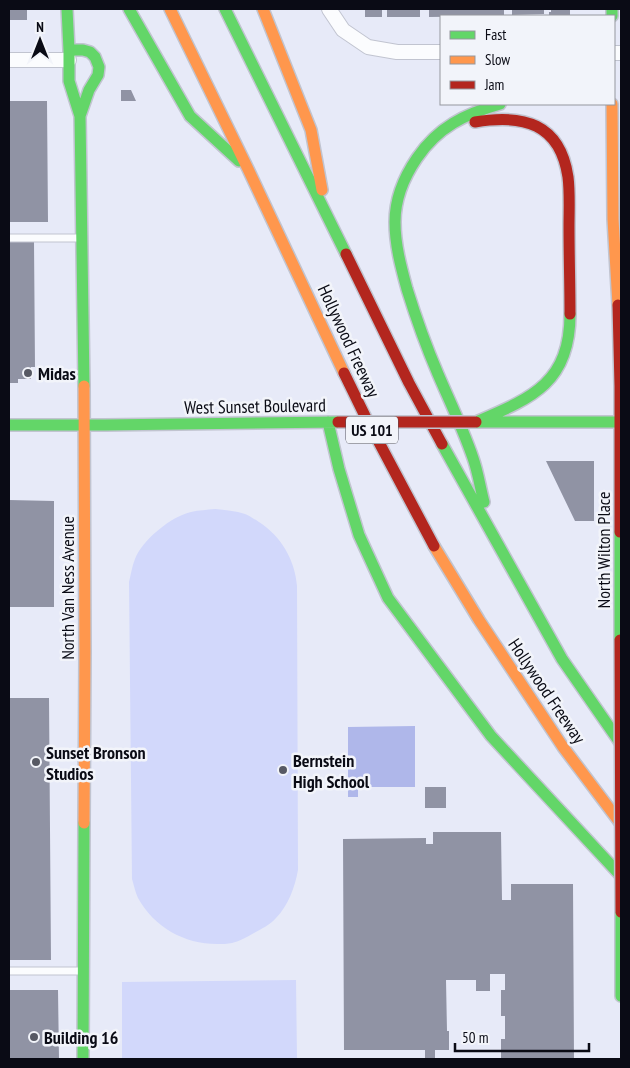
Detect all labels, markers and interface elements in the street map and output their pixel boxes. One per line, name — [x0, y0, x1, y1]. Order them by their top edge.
north arrow — [15, 15, 65, 65]
legend — [440, 15, 615, 105]
text: N — [36, 18, 44, 36]
text: Fast — [485, 25, 506, 44]
text: Slow — [485, 50, 510, 69]
text: Jam — [484, 75, 504, 94]
street label: Hollywood Freeway — [313, 281, 385, 401]
place label: Midas — [38, 362, 76, 385]
marker: Midas — [22, 367, 34, 379]
street label: West Sunset Boulevard — [184, 393, 326, 419]
road number: US 101 — [346, 416, 398, 444]
street label: North Wilton Place — [592, 492, 615, 608]
street label: North Van Ness Avenue — [56, 516, 79, 660]
street label: Hollywood Freeway — [503, 634, 591, 748]
place label: Sunset Bronson Studios — [46, 741, 146, 785]
place label: Bernstein High School — [293, 749, 370, 793]
marker: Sunset Bronson Studios — [30, 756, 42, 768]
marker: Bernstein High School — [277, 764, 289, 776]
scale bar — [455, 1020, 589, 1052]
place label: Building 16 — [44, 1026, 118, 1049]
text: 50 m — [462, 1028, 488, 1047]
marker: Building 16 — [28, 1031, 40, 1043]

